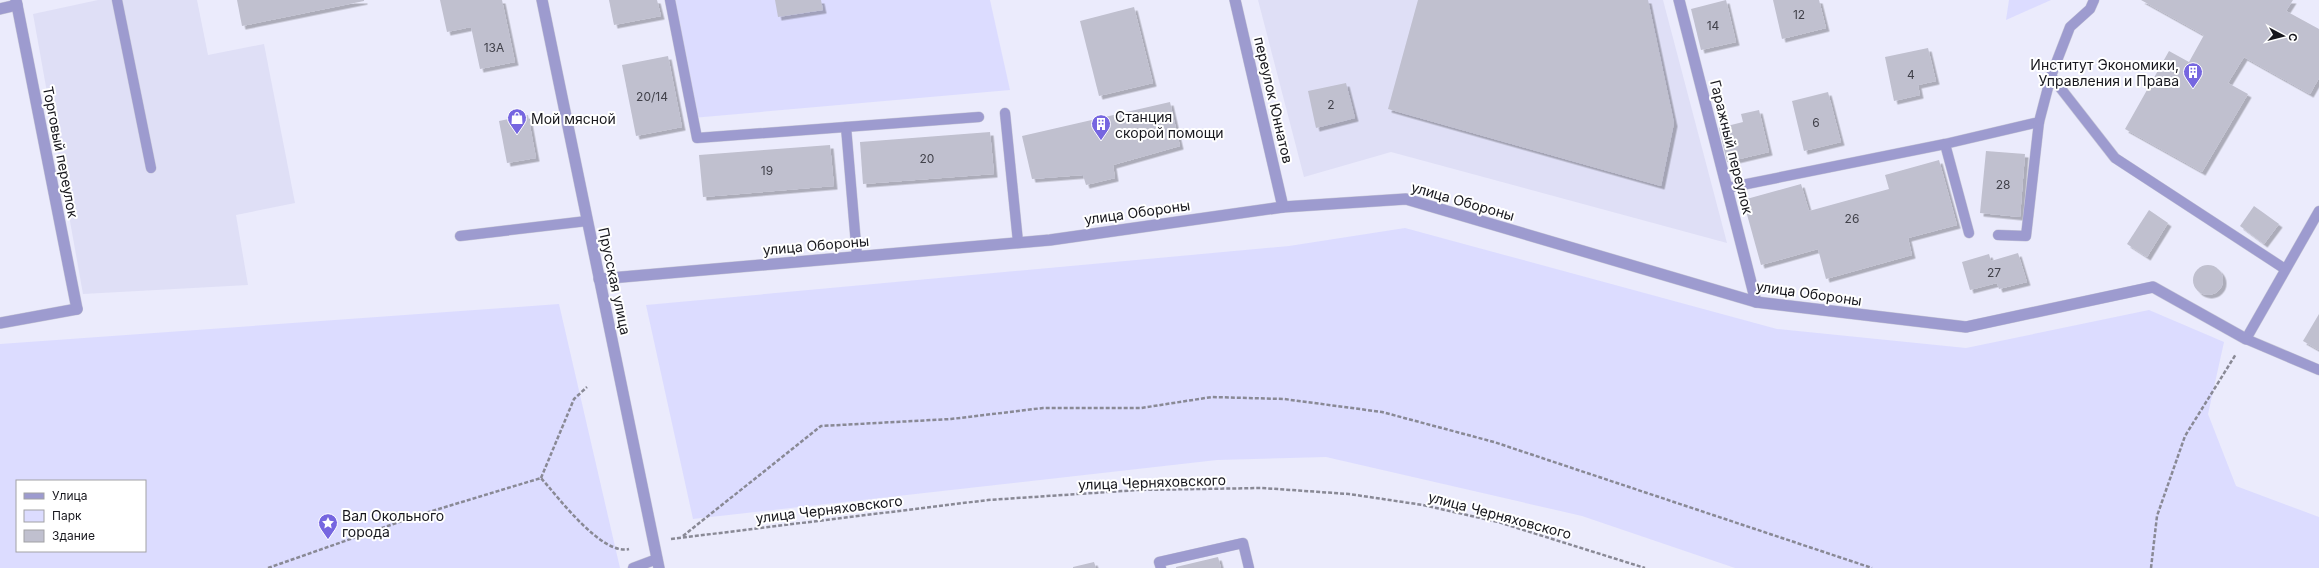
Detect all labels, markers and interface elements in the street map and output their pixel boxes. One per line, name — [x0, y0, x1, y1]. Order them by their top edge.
house number: 12 — [1793, 7, 1805, 22]
north arrow — [2263, 16, 2303, 56]
house number: 14 — [1707, 18, 1720, 33]
text: С — [2285, 32, 2300, 42]
street label: переулок Юннатов — [1251, 35, 1297, 165]
house number: 13А — [484, 40, 504, 55]
place label: Институт Экономики, Управления и Права — [2030, 56, 2179, 89]
building icon: Институт Экономики, Управления и Права — [2182, 61, 2204, 89]
house number: 4 — [1907, 67, 1915, 82]
street label: Гаражный переулок — [1707, 78, 1757, 216]
street label: Торговый переулок — [40, 85, 82, 220]
house number: 20/14 — [636, 89, 668, 104]
house number: 2 — [1327, 97, 1335, 112]
shop icon: Мой мясной — [506, 107, 528, 135]
place label: Станция скорой помощи — [1115, 108, 1224, 141]
place label: Мой мясной — [531, 110, 616, 127]
building icon: Станция скорой помощи — [1090, 113, 1112, 141]
house number: 6 — [1812, 115, 1820, 130]
house number: 20 — [920, 151, 934, 166]
house number: 19 — [761, 163, 773, 178]
house number: 28 — [1996, 177, 2010, 192]
street label: улица Обороны — [1409, 178, 1517, 224]
street label: улица Обороны — [1083, 196, 1191, 228]
house number: 26 — [1845, 211, 1859, 226]
street label: Прусская улица — [595, 226, 635, 336]
street label: улица Обороны — [762, 232, 870, 258]
house number: 27 — [1987, 265, 2001, 280]
street label: улица Обороны — [1755, 277, 1863, 309]
street label: улица Черняховского — [1078, 471, 1226, 493]
legend — [16, 480, 146, 552]
text: Улица — [52, 488, 87, 503]
street label: улица Черняховского — [1426, 488, 1574, 542]
street label: улица Черняховского — [755, 492, 903, 526]
place label: Вал Окольного города — [342, 507, 444, 540]
text: Парк — [52, 508, 82, 523]
place icon: Вал Окольного города — [317, 512, 339, 540]
text: Здание — [52, 528, 95, 543]

